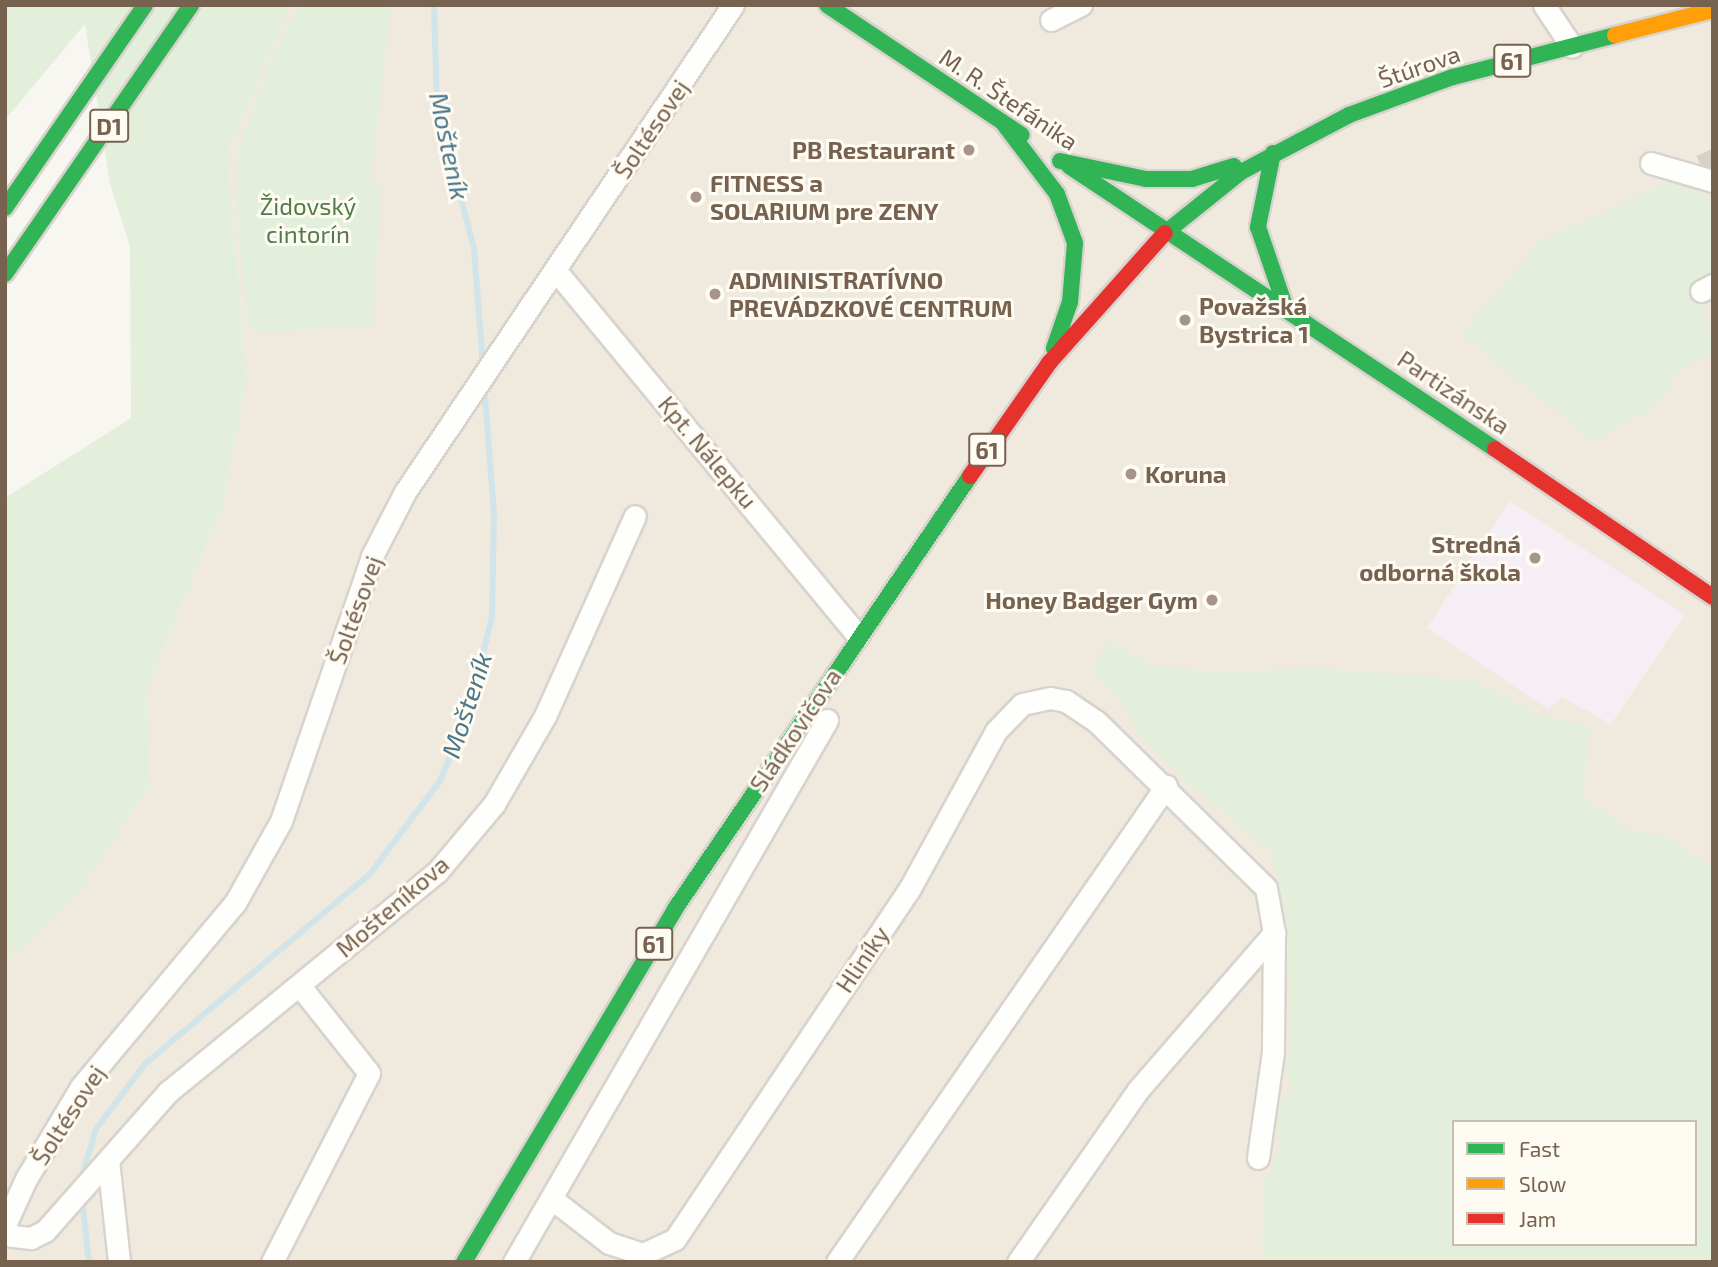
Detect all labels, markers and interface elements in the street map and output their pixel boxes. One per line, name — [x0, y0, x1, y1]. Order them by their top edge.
street label: Štúrova — [1374, 39, 1464, 93]
road number: 61 — [1493, 41, 1531, 80]
street label: M. R. Štefánika — [934, 42, 1084, 156]
street label: Šoltésovej — [607, 74, 695, 184]
water label: Mošteník — [423, 89, 477, 203]
road number: D1 — [88, 106, 130, 146]
place label: PB Restaurant — [792, 136, 955, 164]
marker: PB Restaurant — [961, 142, 977, 158]
place label: FITNESS a SOLARIUM pre ZENY — [710, 169, 938, 225]
marker: FITNESS a SOLARIUM pre ZENY — [688, 189, 704, 205]
park label: Židovský cintorín — [260, 192, 356, 248]
place label: ADMINISTRATÍVNO PREVÁDZKOVÉ CENTRUM — [729, 266, 1013, 322]
marker: ADMINISTRATÍVNO PREVÁDZKOVÉ CENTRUM — [707, 286, 723, 302]
place label: Považská Bystrica 1 — [1199, 292, 1309, 348]
marker: Považská Bystrica 1 — [1177, 312, 1193, 328]
street label: Partizánska — [1393, 344, 1515, 440]
street label: Kpt. Nálepku — [653, 390, 763, 514]
road number: 61 — [968, 431, 1006, 470]
place label: Koruna — [1145, 460, 1227, 488]
marker: Koruna — [1123, 466, 1139, 482]
place label: Stredná odborná škola — [1359, 530, 1521, 586]
marker: Stredná odborná škola — [1527, 550, 1543, 566]
street label: Šoltésovej — [322, 552, 388, 668]
place label: Honey Badger Gym — [984, 586, 1198, 614]
marker: Honey Badger Gym — [1204, 592, 1220, 608]
water label: Mošteník — [434, 648, 498, 762]
street label: Sládkovičova — [743, 663, 847, 797]
street label: Mošteníkova — [330, 849, 454, 963]
street label: Hliníky — [829, 920, 895, 998]
road number: 61 — [635, 925, 673, 964]
street label: Šoltésovej — [25, 1060, 111, 1170]
legend — [1452, 1120, 1697, 1246]
text: Fast — [1519, 1136, 1560, 1161]
text: Slow — [1519, 1171, 1566, 1196]
text: Jam — [1519, 1206, 1556, 1231]

